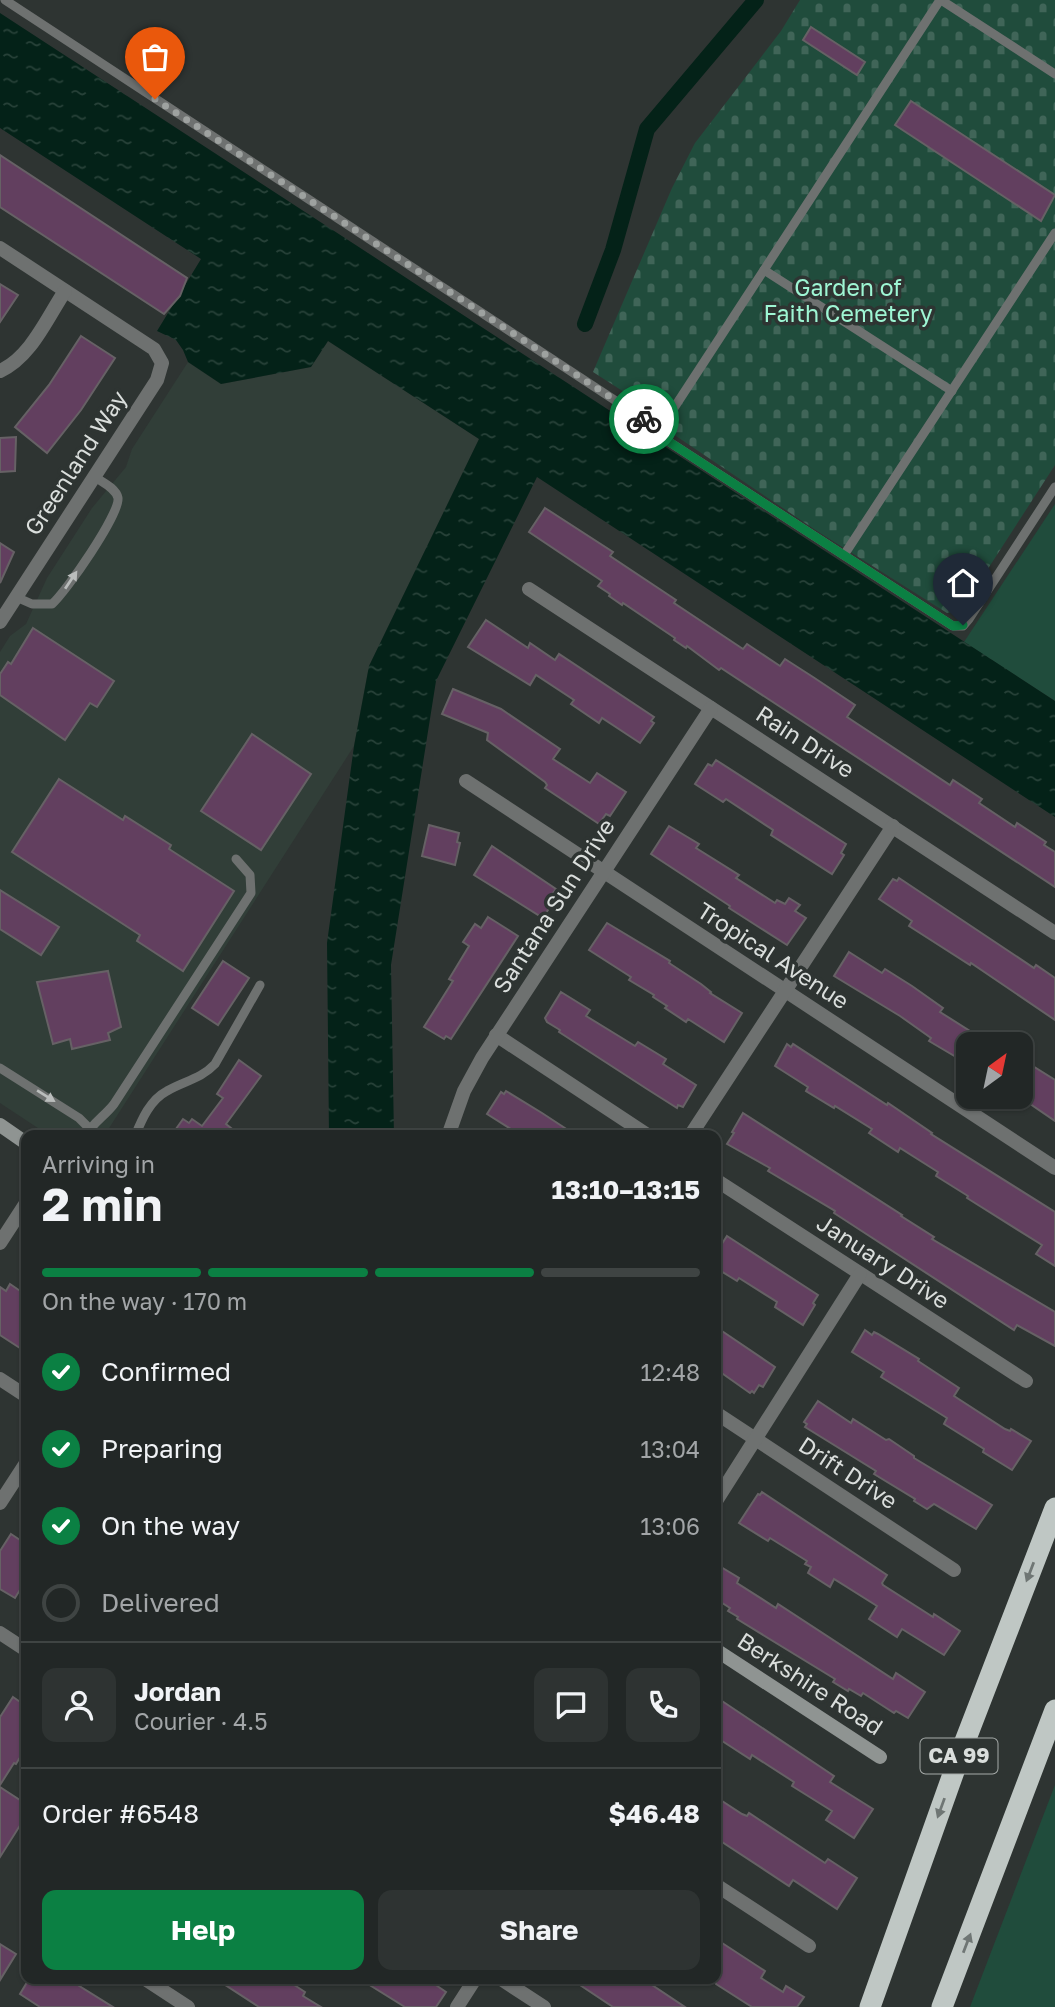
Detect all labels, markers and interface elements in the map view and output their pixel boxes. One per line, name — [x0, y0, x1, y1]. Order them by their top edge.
pin — [125, 27, 185, 99]
icon: bag — [136, 38, 174, 76]
park label: Garden of Faith Cemetery — [763, 273, 933, 327]
courier — [609, 384, 679, 454]
street label: Greenland Way — [18, 385, 132, 540]
icon: bike — [625, 400, 663, 438]
pin — [933, 553, 993, 625]
icon: home — [944, 564, 982, 602]
one-way arrow — [65, 570, 78, 590]
street label: Rain Drive — [751, 699, 860, 783]
street label: Santana Sun Drive — [486, 813, 620, 998]
street label: Tropical Avenue — [693, 896, 855, 1015]
north arrow — [956, 1032, 1032, 1110]
map controls — [956, 1032, 1033, 1109]
one-way arrow — [36, 1090, 55, 1103]
text: Arriving in — [42, 1150, 155, 1178]
text: 13:10–13:15 — [552, 1174, 700, 1205]
text: 2 min — [42, 1176, 162, 1231]
street label: January Drive — [812, 1208, 955, 1314]
text: On the way · 170 m — [42, 1287, 247, 1315]
icon: check — [42, 1353, 80, 1391]
text: Confirmed — [101, 1356, 231, 1387]
text: 12:48 — [641, 1358, 700, 1386]
icon: check — [42, 1430, 80, 1468]
street label: Drift Drive — [794, 1430, 903, 1514]
text: Preparing — [101, 1433, 223, 1464]
text: 13:04 — [640, 1435, 700, 1463]
icon: check — [42, 1507, 80, 1545]
text: On the way — [101, 1510, 240, 1541]
text: 13:06 — [640, 1512, 700, 1540]
one-way arrow — [1025, 1561, 1036, 1582]
text: Delivered — [101, 1587, 220, 1618]
street label: Berkshire Road — [733, 1626, 888, 1740]
button: person — [42, 1668, 116, 1742]
button: chat — [534, 1668, 608, 1742]
button: phone — [626, 1668, 700, 1742]
text: Jordan — [134, 1676, 221, 1707]
text: Courier · 4.5 — [134, 1707, 267, 1735]
road number: CA 99 — [920, 1738, 998, 1774]
one-way arrow — [935, 1797, 946, 1818]
text: Order #6548 — [42, 1798, 199, 1829]
text: $46.48 — [609, 1798, 700, 1829]
button: Help — [42, 1890, 364, 1970]
button: Share — [378, 1890, 700, 1970]
one-way arrow — [961, 1933, 972, 1954]

